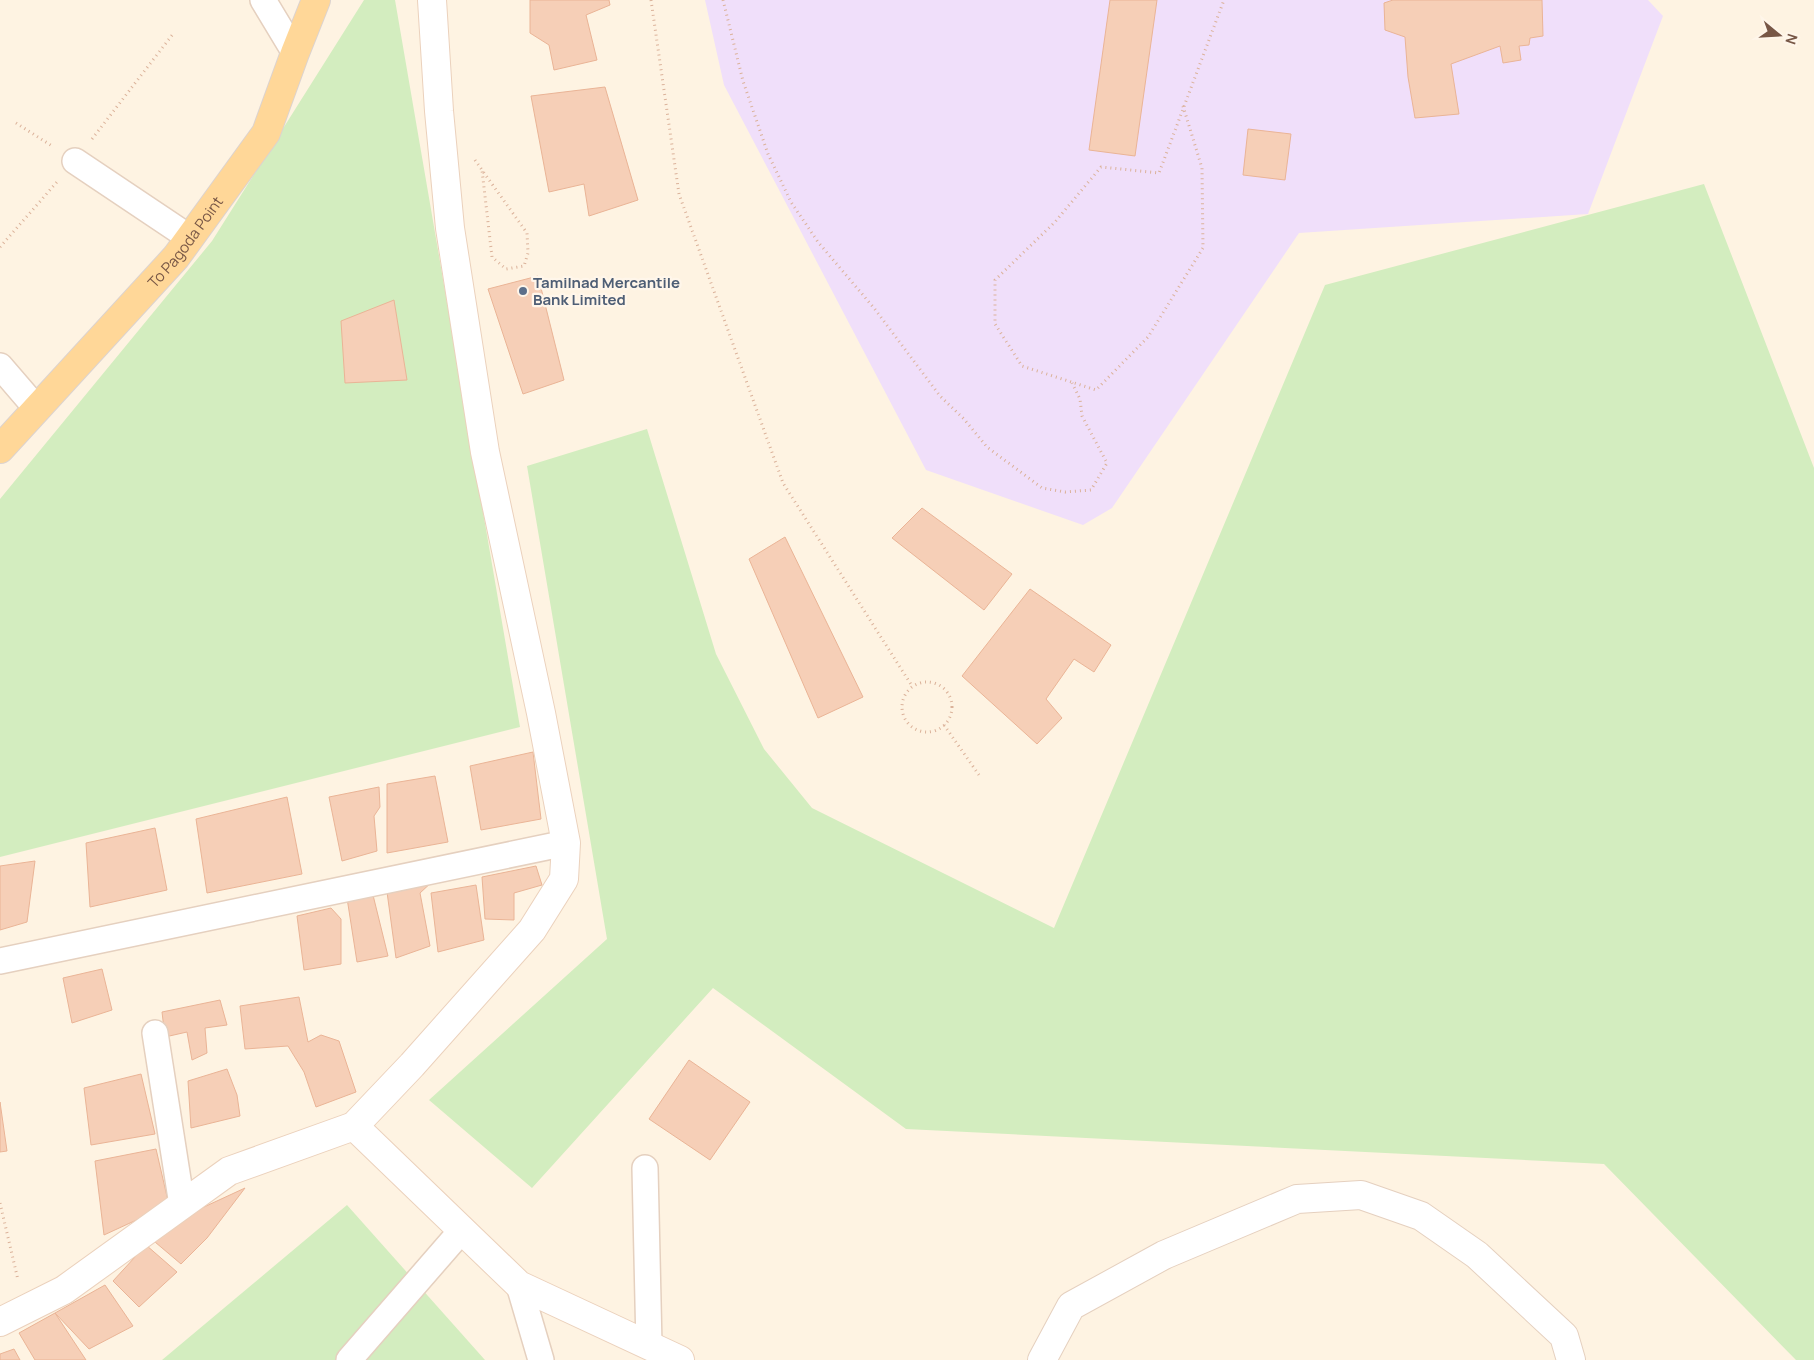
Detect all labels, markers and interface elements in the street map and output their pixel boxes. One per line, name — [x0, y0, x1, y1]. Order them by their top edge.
north arrow — [1754, 10, 1804, 60]
text: N — [1781, 31, 1802, 47]
street label: To Pagoda Point — [143, 192, 227, 292]
place label: Tamilnad Mercantile Bank Limited — [533, 272, 680, 310]
marker: Tamilnad Mercantile Bank Limited — [517, 285, 529, 297]

